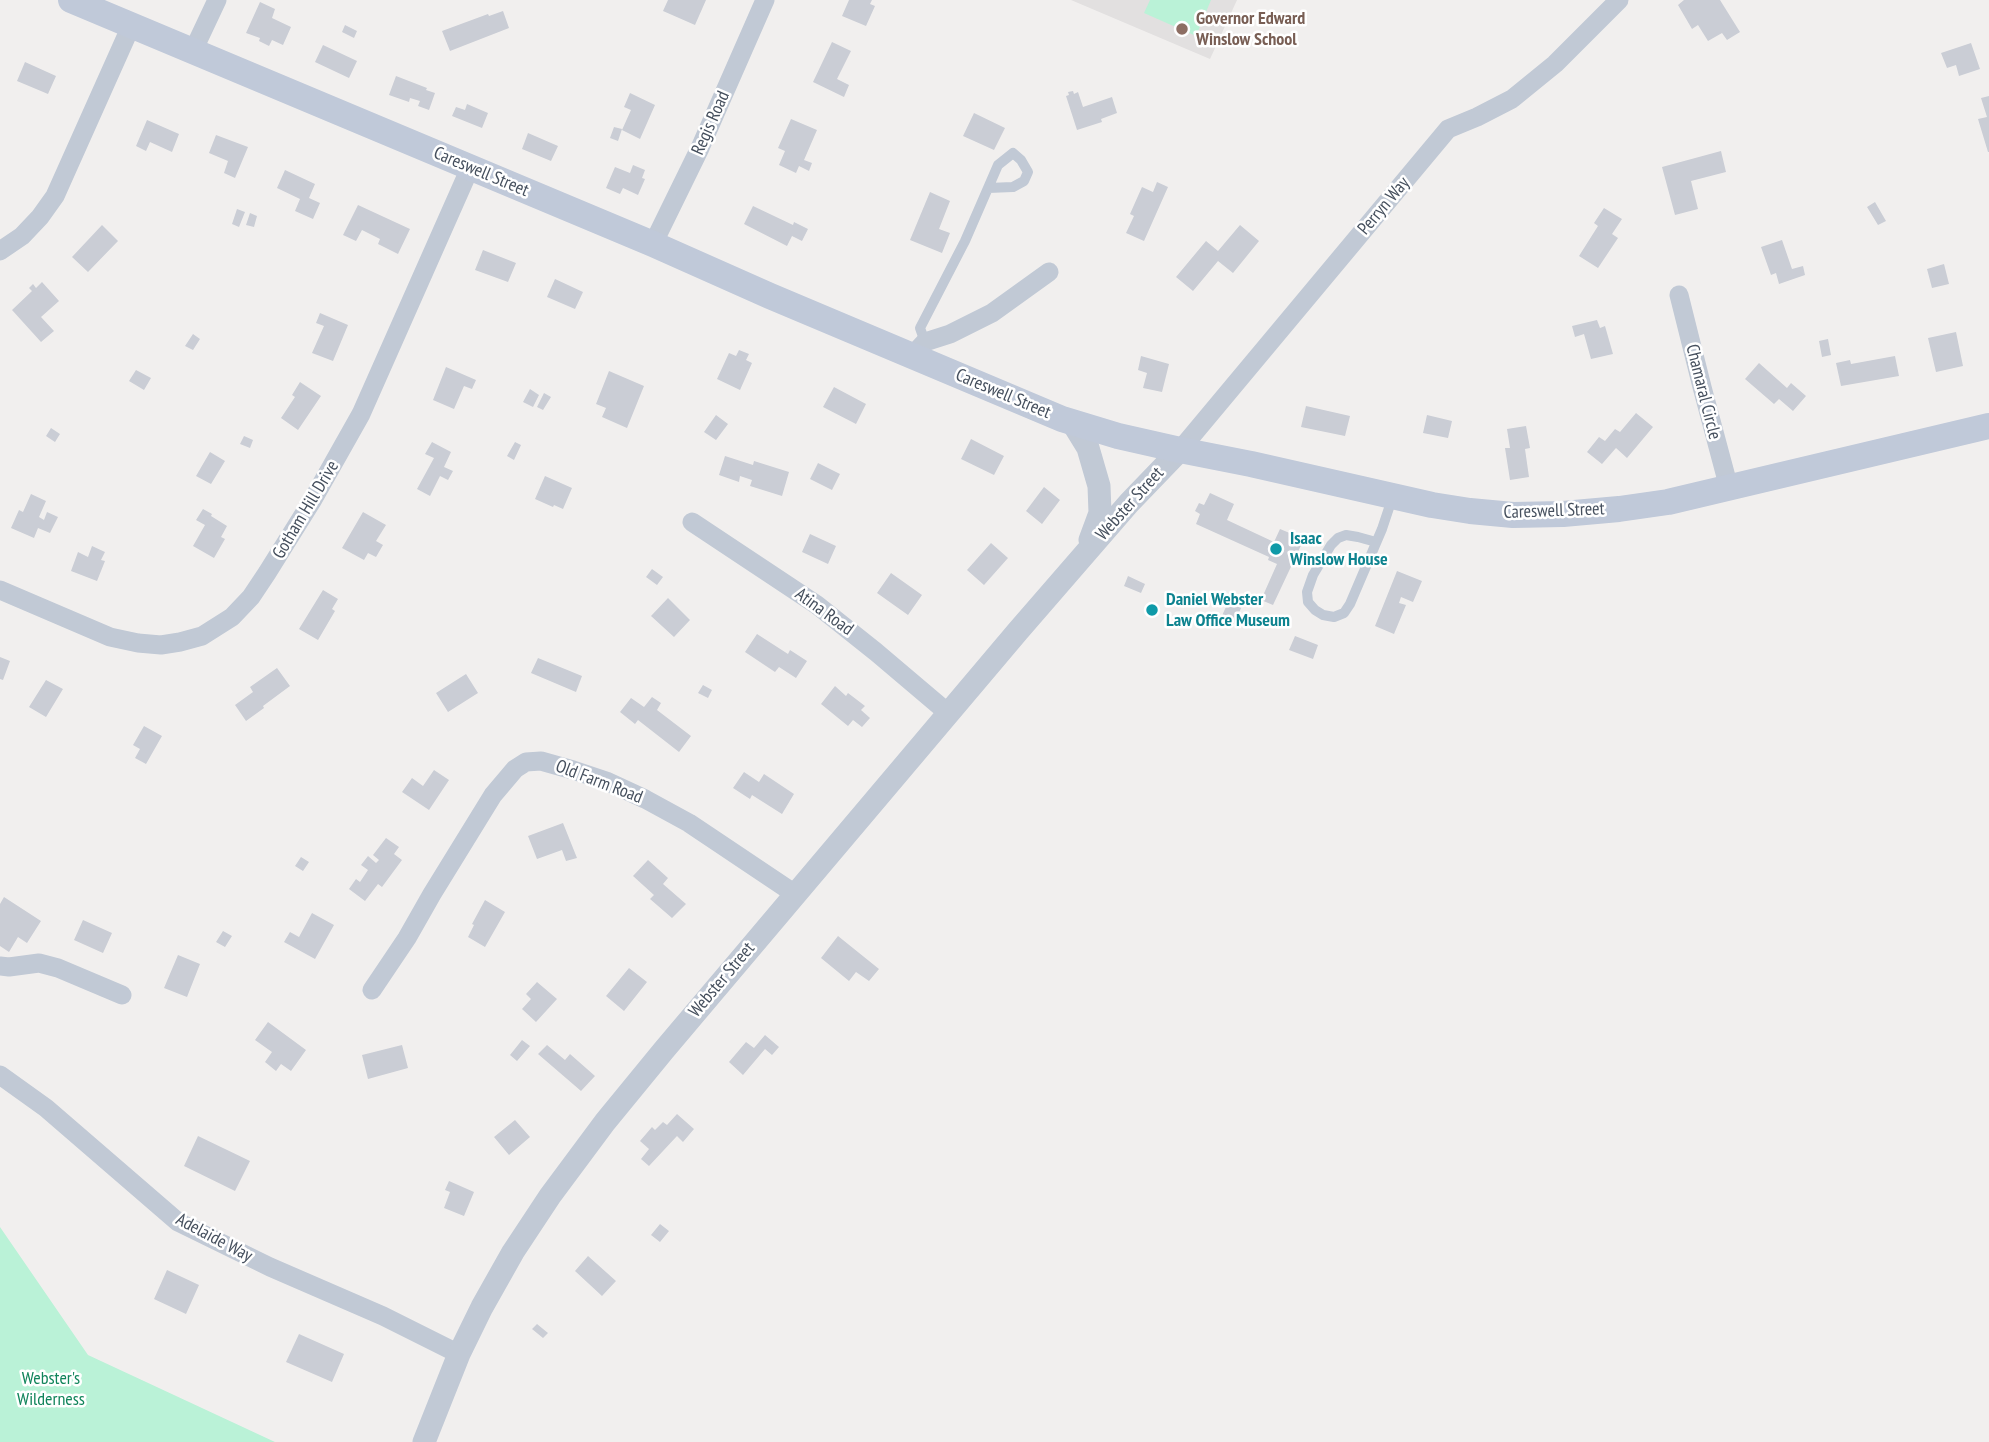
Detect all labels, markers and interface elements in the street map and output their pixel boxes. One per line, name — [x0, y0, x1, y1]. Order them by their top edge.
place label: Governor Edward Winslow School — [1196, 8, 1305, 50]
marker: Governor Edward Winslow School — [1174, 21, 1190, 37]
street label: Regis Road — [687, 88, 735, 158]
street label: Careswell Street — [430, 142, 532, 202]
street label: Perryn Way — [1354, 173, 1414, 239]
street label: Chamaral Circle — [1681, 342, 1725, 442]
street label: Careswell Street — [952, 364, 1054, 424]
street label: Gotham Hill Drive — [268, 457, 344, 563]
street label: Webster Street — [1092, 463, 1168, 545]
street label: Careswell Street — [1503, 498, 1605, 524]
place label: Isaac Winslow House — [1290, 528, 1388, 570]
marker: Isaac Winslow House — [1268, 541, 1284, 557]
street label: Atina Road — [791, 584, 857, 640]
place label: Daniel Webster Law Office Museum — [1166, 589, 1290, 632]
marker: Daniel Webster Law Office Museum — [1144, 602, 1160, 618]
street label: Old Farm Road — [552, 756, 646, 808]
street label: Webster Street — [684, 938, 760, 1022]
street label: Adelaide Way — [172, 1209, 256, 1267]
park label: Webster's Wilderness — [17, 1368, 85, 1410]

